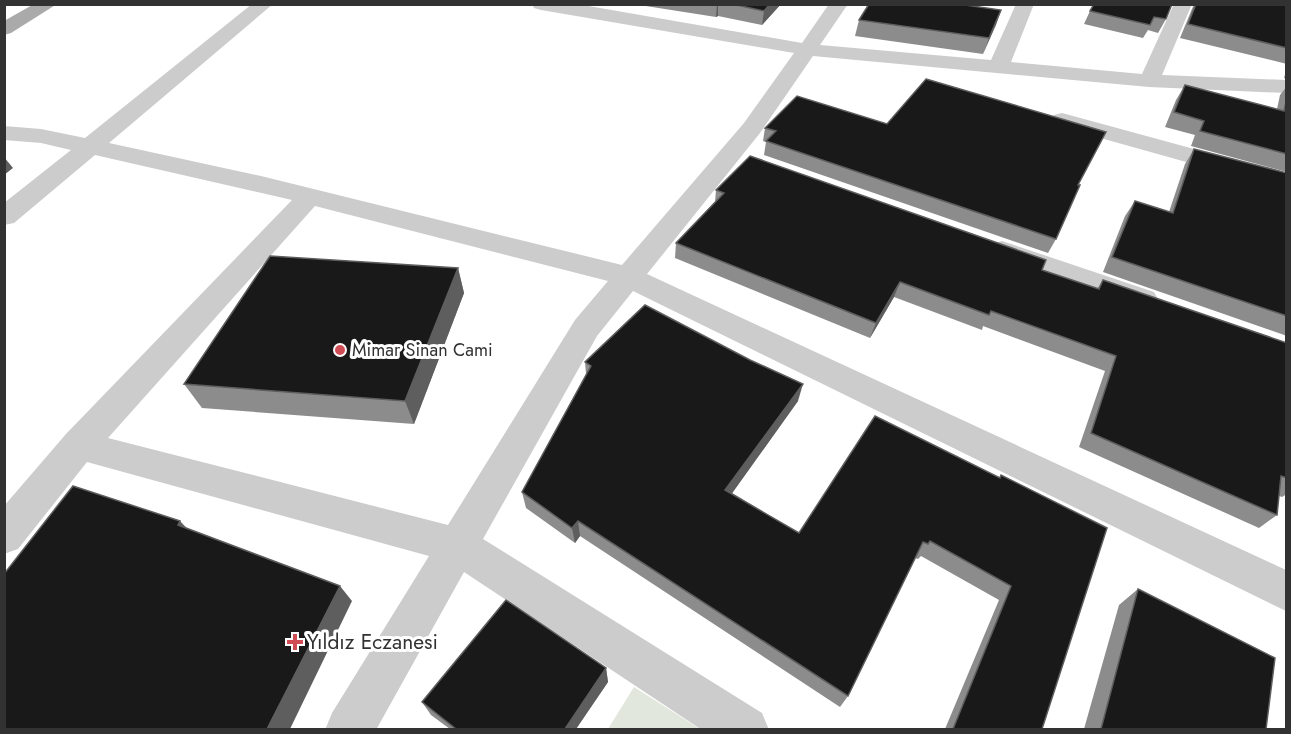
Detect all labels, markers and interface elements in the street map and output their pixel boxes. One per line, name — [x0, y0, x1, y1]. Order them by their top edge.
place label: Mimar Sinan Cami — [352, 337, 493, 363]
marker: Mimar Sinan Cami — [333, 343, 347, 357]
place label: Yıldız Eczanesi — [307, 627, 438, 657]
marker: Yıldız Eczanesi — [288, 635, 302, 649]

